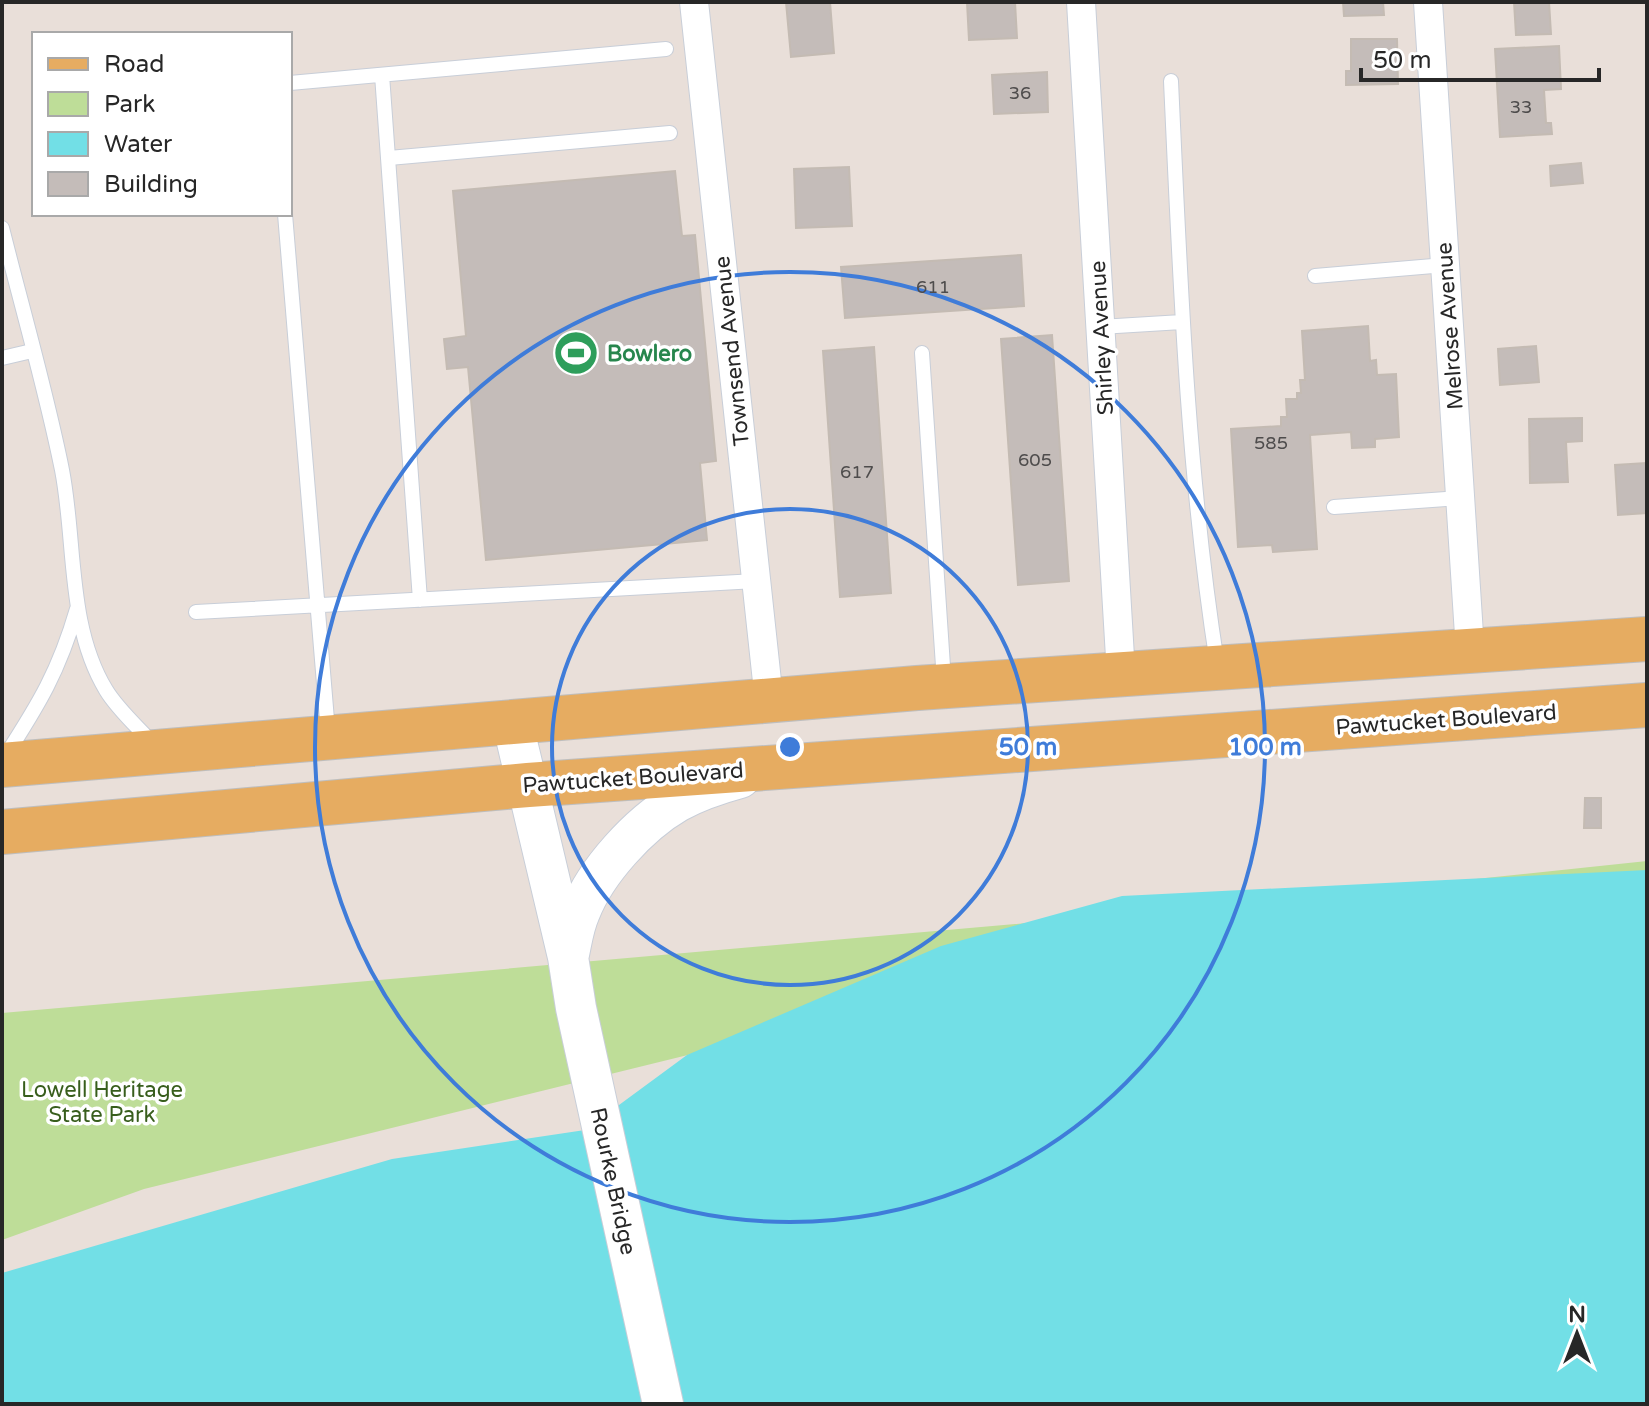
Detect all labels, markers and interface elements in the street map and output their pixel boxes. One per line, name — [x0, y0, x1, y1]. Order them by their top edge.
legend — [32, 32, 292, 216]
scale bar — [1361, 32, 1599, 82]
text: 50 m — [1373, 46, 1431, 75]
text: Road — [104, 50, 164, 79]
house number: 36 — [1009, 82, 1031, 104]
text: Park — [104, 90, 155, 119]
house number: 33 — [1510, 96, 1532, 118]
text: Water — [104, 130, 173, 159]
text: Building — [104, 170, 198, 199]
street label: Melrose Avenue — [1431, 241, 1469, 411]
street label: Townsend Avenue — [709, 255, 755, 447]
street label: Shirley Avenue — [1085, 260, 1119, 416]
house number: 611 — [916, 276, 950, 298]
sports icon: Bowlero — [552, 329, 600, 377]
place label: Bowlero — [607, 341, 692, 367]
house number: 585 — [1254, 432, 1288, 454]
house number: 605 — [1018, 449, 1052, 471]
house number: 617 — [840, 461, 874, 483]
street label: Pawtucket Boulevard — [1335, 699, 1558, 741]
centre of rings — [776, 733, 804, 761]
text: 50 m — [999, 733, 1057, 762]
text: 100 m — [1228, 733, 1302, 762]
street label: Pawtucket Boulevard — [522, 757, 745, 799]
park label: Lowell Heritage State Park — [21, 1077, 183, 1128]
street label: Rourke Bridge — [585, 1105, 641, 1257]
north arrow — [1537, 1294, 1617, 1374]
text: N — [1568, 1302, 1586, 1328]

